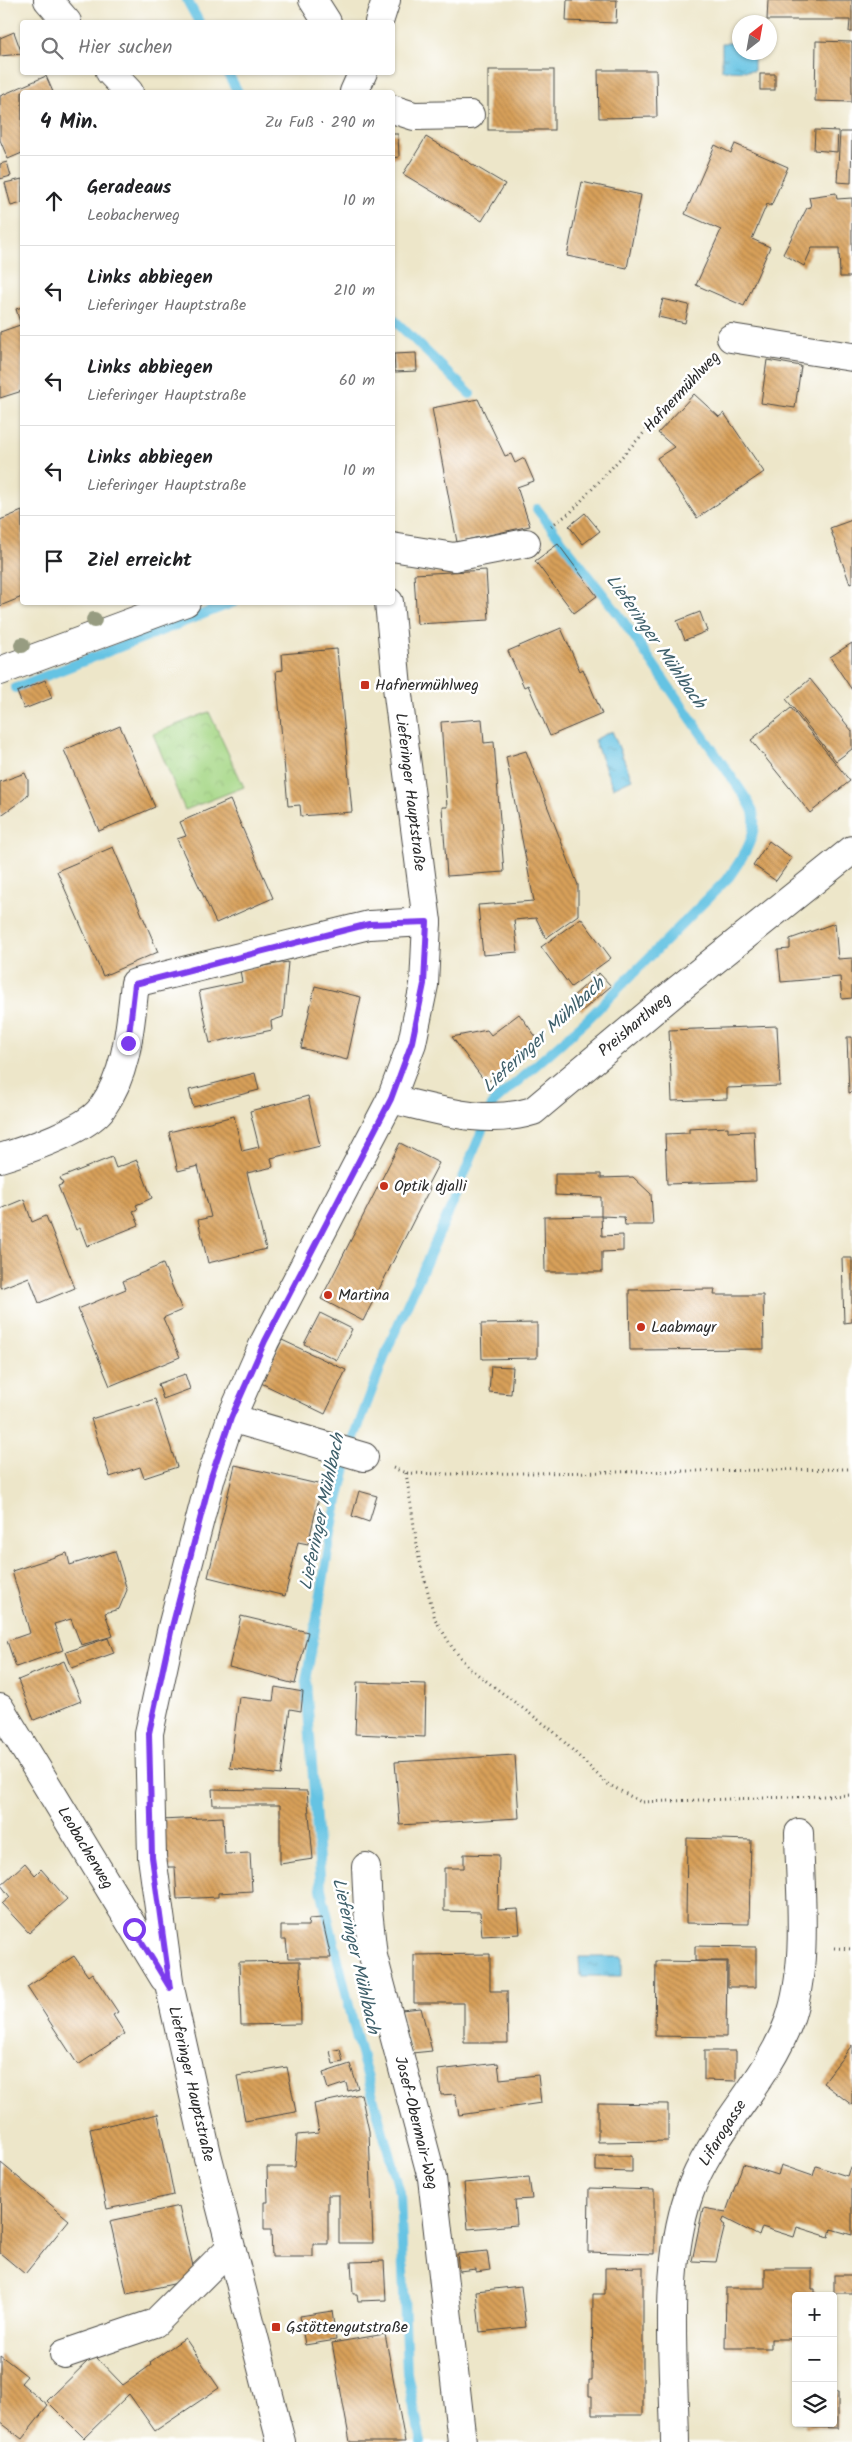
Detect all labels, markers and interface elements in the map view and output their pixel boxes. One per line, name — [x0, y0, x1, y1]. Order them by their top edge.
north arrow — [732, 15, 777, 60]
search box — [20, 20, 395, 75]
text: Hier suchen — [78, 33, 172, 63]
icon: search — [38, 34, 66, 62]
text: 4 Min. — [40, 106, 97, 139]
text: Zu Fuß · 290 m — [265, 110, 375, 135]
text: Geradeaus — [87, 173, 172, 203]
icon: ahead — [40, 187, 68, 215]
text: 10 m — [343, 188, 375, 213]
text: Leobacherweg — [87, 203, 180, 228]
text: Links abbiegen — [87, 263, 213, 293]
icon: left — [40, 277, 68, 305]
text: 210 m — [334, 278, 375, 303]
text: Lieferinger Hauptstraße — [87, 293, 246, 318]
street label: Hafnermühlweg — [637, 346, 727, 438]
text: Links abbiegen — [87, 353, 213, 383]
icon: left — [40, 367, 68, 395]
text: 60 m — [339, 368, 375, 393]
text: Lieferinger Hauptstraße — [87, 383, 246, 408]
text: Links abbiegen — [87, 443, 213, 473]
icon: left — [40, 457, 68, 485]
text: 10 m — [343, 458, 375, 483]
text: Lieferinger Hauptstraße — [87, 473, 246, 498]
text: Ziel erreicht — [87, 546, 192, 576]
icon: arrive — [40, 547, 68, 575]
water label: Lieferinger Mühlbach — [597, 568, 713, 717]
place label: Hafnermühlweg — [375, 673, 479, 698]
marker: Hafnermühlweg — [359, 679, 371, 691]
street label: Lieferinger Hauptstraße — [388, 711, 432, 873]
water label: Lieferinger Mühlbach — [476, 970, 613, 1101]
street label: Preishartlweg — [593, 987, 677, 1063]
route end — [117, 1032, 140, 1055]
place label: Optik djalli — [394, 1174, 468, 1199]
marker: Optik djalli — [378, 1180, 390, 1192]
place label: Martina — [338, 1283, 389, 1308]
marker: Martina — [322, 1289, 334, 1301]
place label: Laabmayr — [651, 1315, 718, 1340]
marker: Laabmayr — [635, 1321, 647, 1333]
water label: Lieferinger Mühlbach — [292, 1430, 354, 1593]
street label: Leobacherweg — [50, 1802, 120, 1894]
water label: Lieferinger Mühlbach — [323, 1875, 387, 2038]
route start — [123, 1918, 146, 1941]
street label: Lieferinger Hauptstraße — [161, 2004, 221, 2164]
street label: Josef-Obermair-Weg — [387, 2054, 445, 2192]
street label: Lifarogasse — [693, 2095, 753, 2171]
map controls — [792, 2292, 837, 2427]
button: + — [792, 2292, 837, 2337]
place label: Gstöttengutstraße — [286, 2315, 408, 2340]
marker: Gstöttengutstraße — [270, 2321, 282, 2333]
button: − — [792, 2337, 837, 2382]
button: layers — [792, 2382, 837, 2427]

